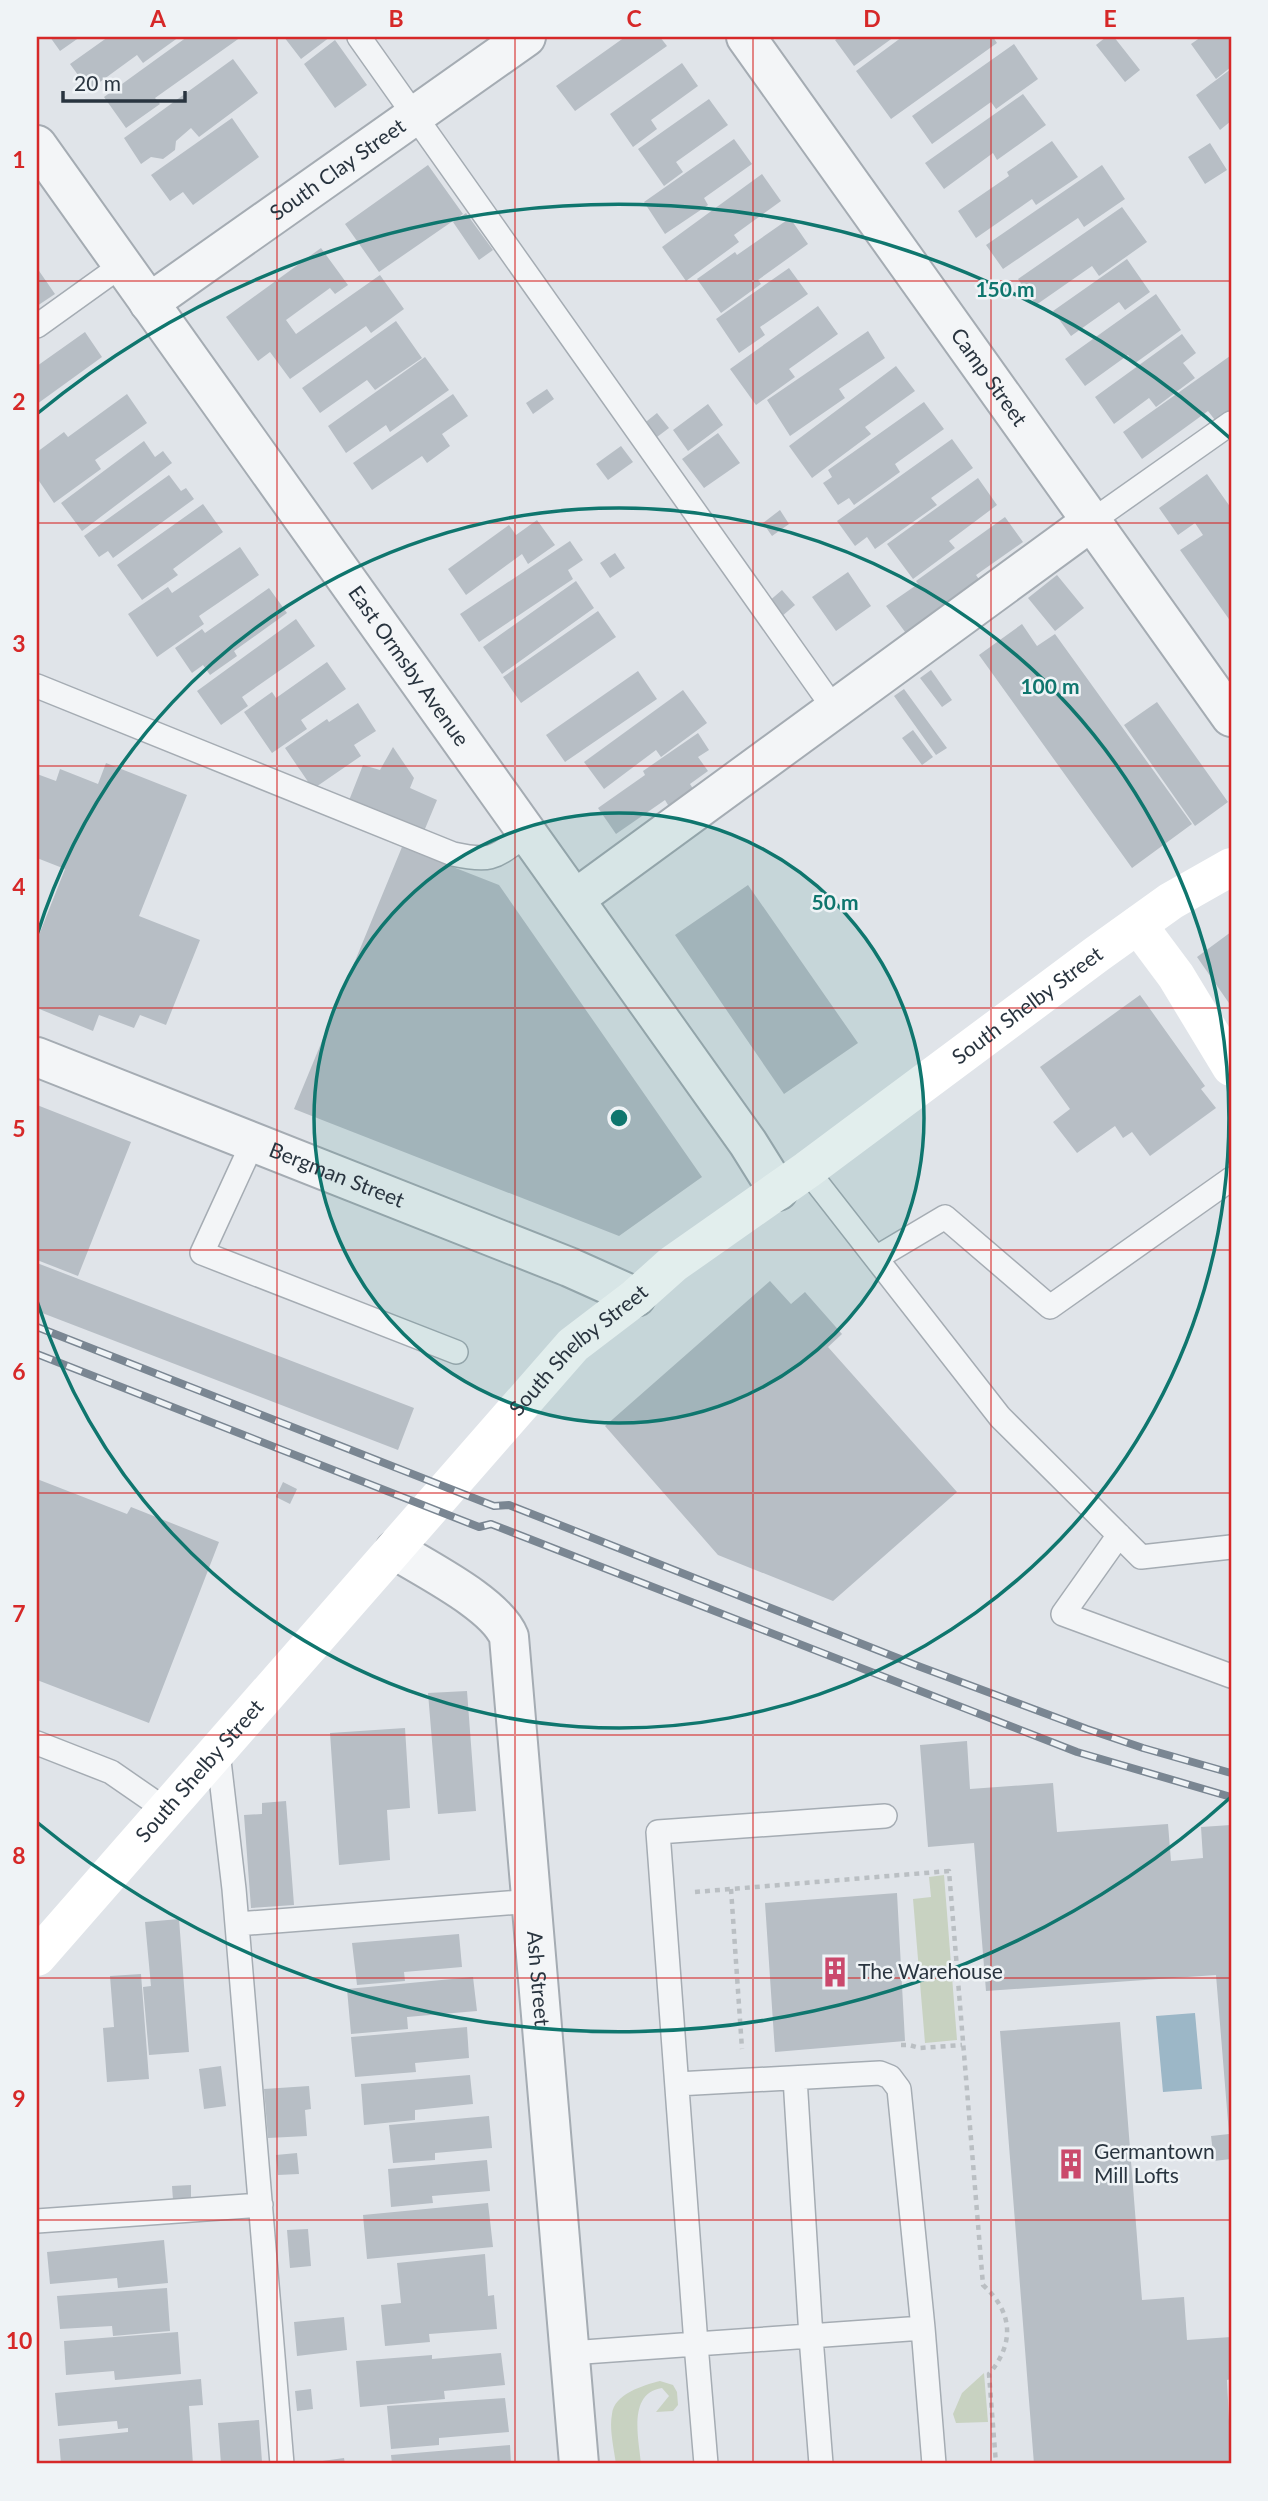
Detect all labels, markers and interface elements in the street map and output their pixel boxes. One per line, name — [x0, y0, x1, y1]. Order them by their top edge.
text: A — [149, 4, 167, 32]
text: B — [388, 4, 404, 32]
text: C — [626, 4, 642, 32]
text: D — [863, 4, 881, 32]
text: E — [1103, 4, 1117, 32]
scale bar — [63, 60, 186, 104]
text: 20 m — [74, 70, 121, 95]
street label: South Clay Street — [264, 112, 410, 225]
text: 1 — [12, 145, 26, 173]
text: 150 m — [975, 276, 1035, 301]
street label: Camp Street — [947, 323, 1034, 431]
text: 2 — [12, 387, 26, 415]
street label: East Ormsby Avenue — [344, 580, 475, 750]
text: 3 — [12, 629, 26, 657]
text: 100 m — [1020, 673, 1080, 698]
text: 4 — [12, 872, 26, 900]
text: 50 m — [811, 889, 859, 914]
street label: South Shelby Street — [947, 940, 1107, 1069]
centre of rings — [607, 1106, 631, 1130]
text: 5 — [12, 1114, 26, 1142]
street label: Bergman Street — [266, 1136, 409, 1212]
street label: South Shelby Street — [503, 1278, 653, 1420]
text: 6 — [12, 1357, 26, 1385]
text: 7 — [12, 1599, 26, 1627]
street label: South Shelby Street — [130, 1693, 268, 1847]
text: 8 — [12, 1841, 26, 1869]
street label: Ash Street — [523, 1930, 556, 2028]
building icon: The Warehouse — [818, 1955, 852, 1989]
place label: The Warehouse — [858, 1958, 1003, 1983]
text: 9 — [12, 2084, 26, 2112]
place label: Germantown Mill Lofts — [1094, 2138, 1215, 2187]
building icon: Germantown Mill Lofts — [1054, 2147, 1088, 2181]
text: 10 — [6, 2326, 32, 2354]

